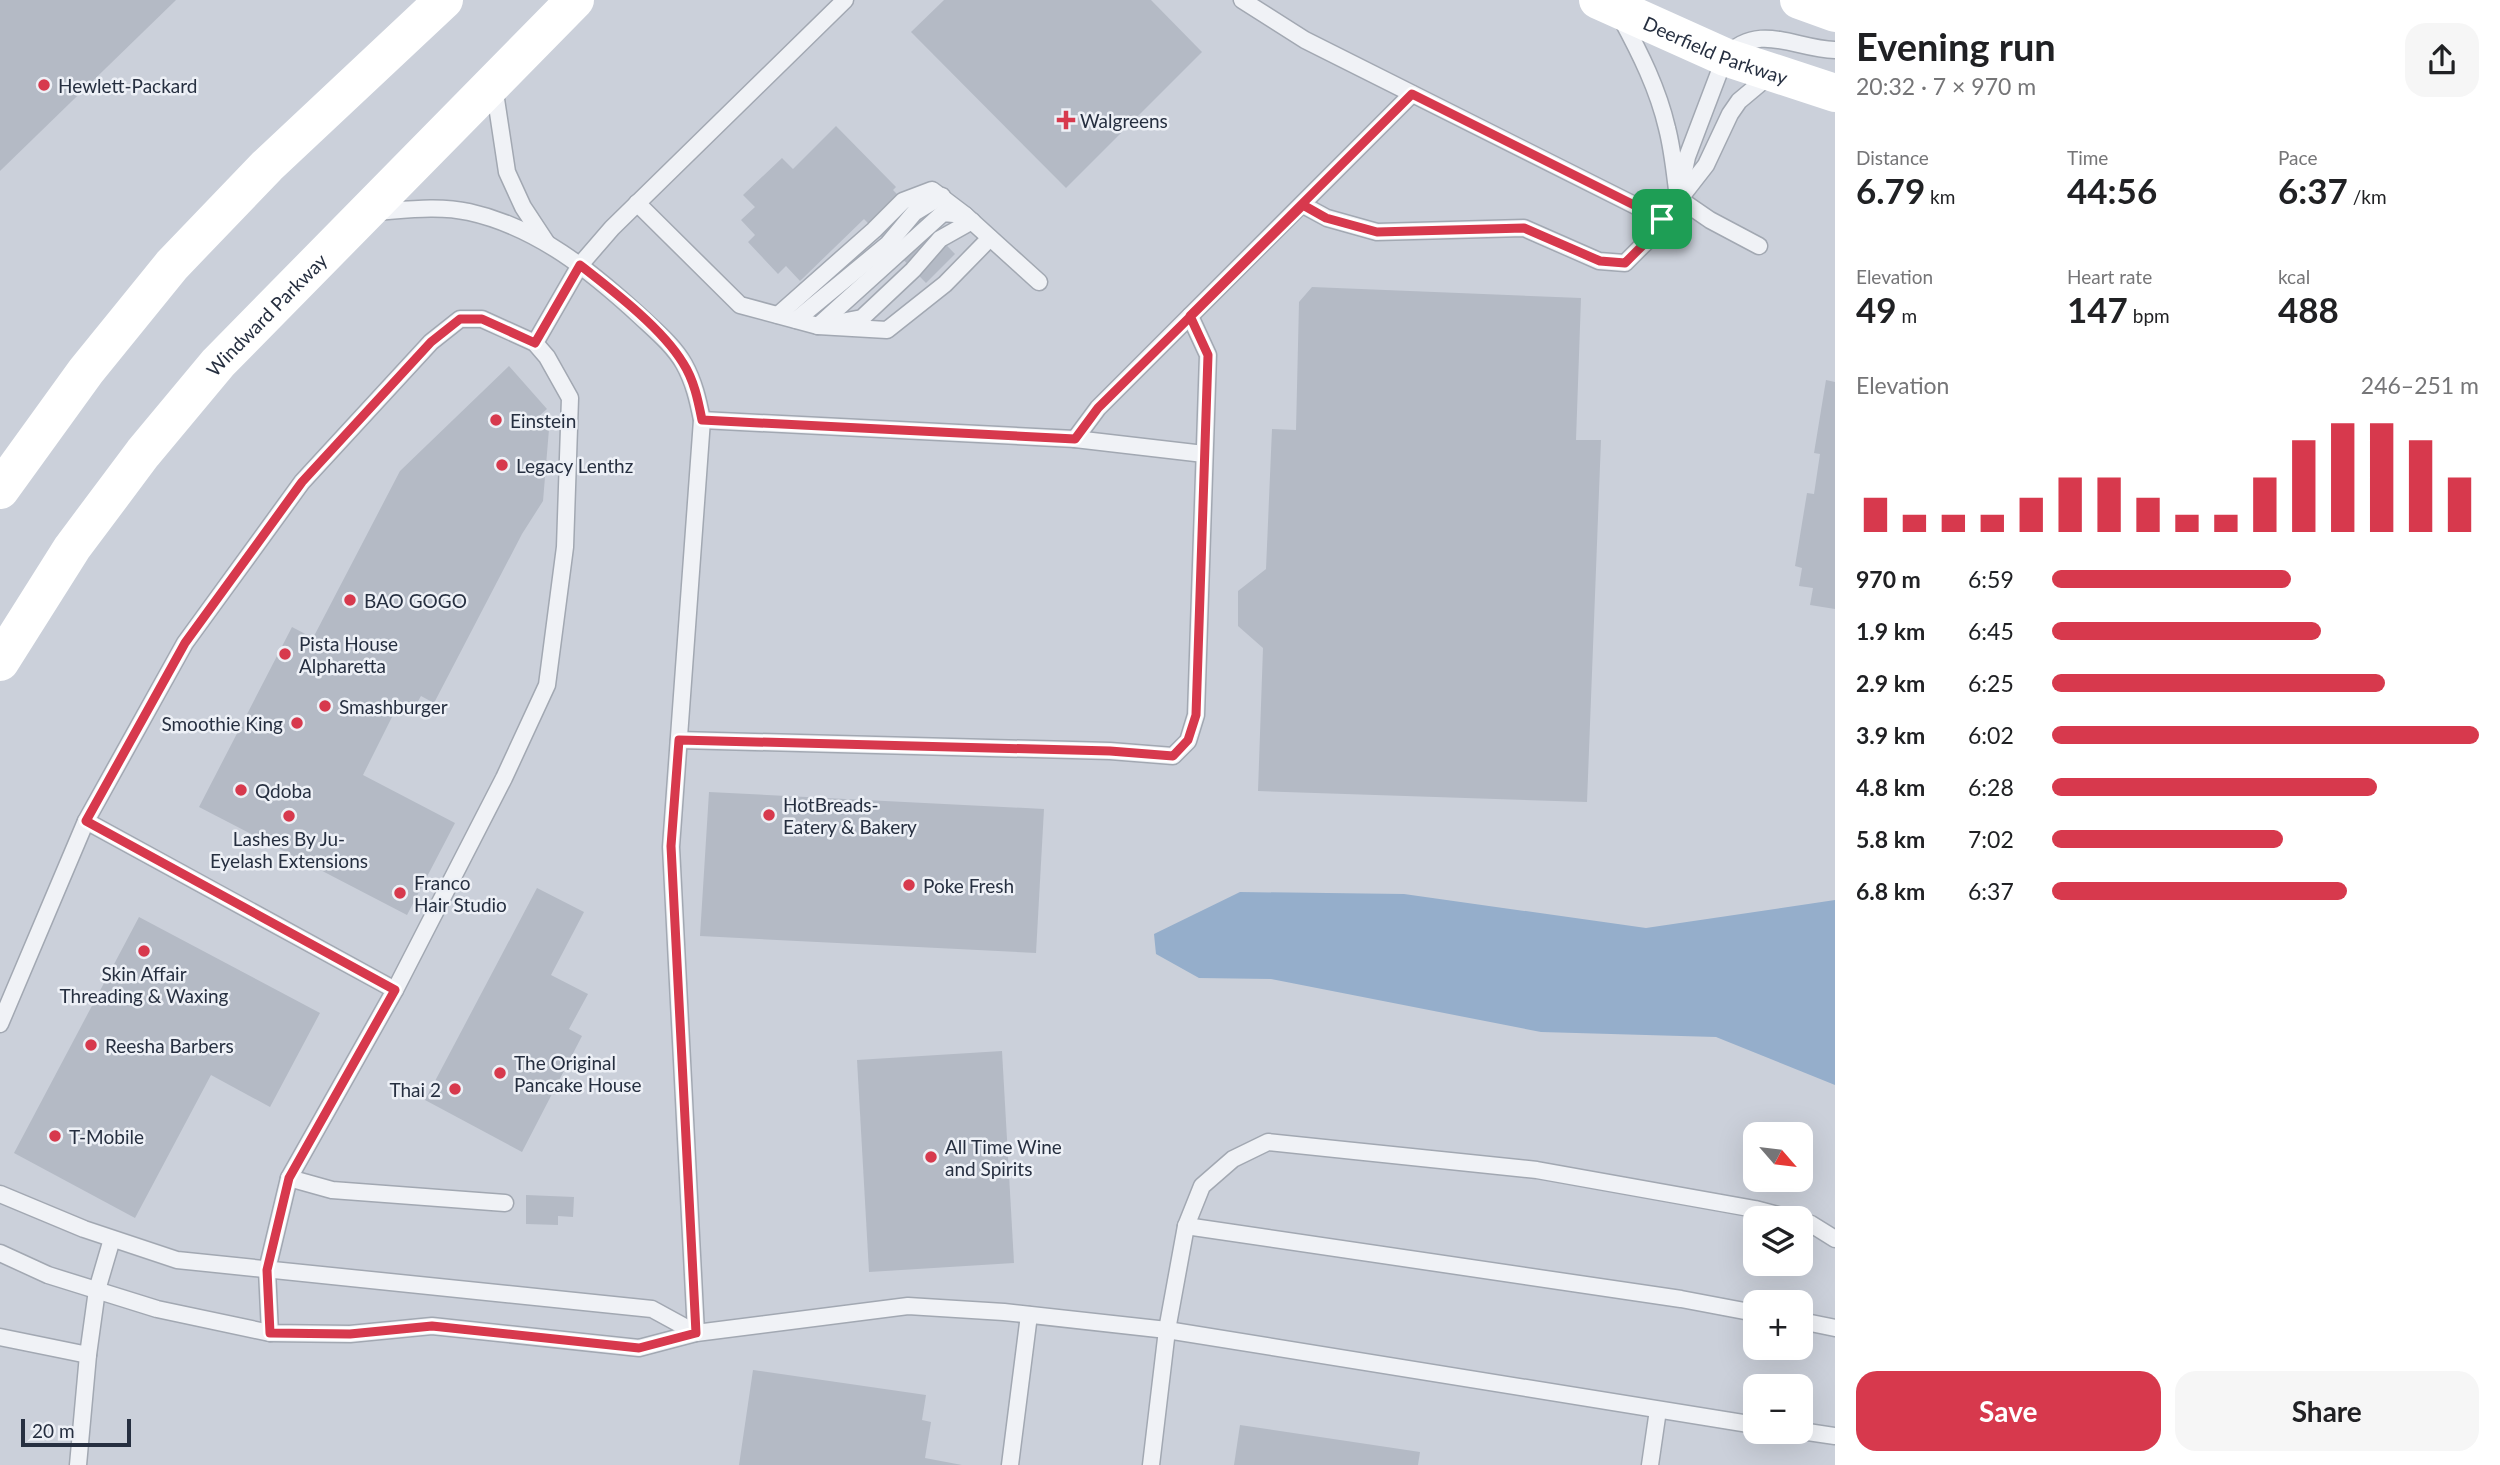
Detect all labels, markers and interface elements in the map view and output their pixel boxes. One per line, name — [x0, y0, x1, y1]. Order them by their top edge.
street label: Deerfield Parkway — [1640, 11, 1791, 88]
text: Evening run — [1856, 23, 2056, 69]
button: share — [2405, 23, 2479, 97]
text: 20:32 · 7 × 970 m — [1856, 72, 2036, 100]
place label: Hewlett-Packard — [58, 74, 197, 97]
marker: Hewlett-Packard — [36, 77, 52, 93]
place label: Walgreens — [1080, 109, 1168, 132]
marker: Walgreens — [1058, 112, 1074, 128]
text: Distance — [1856, 146, 1929, 169]
text: Time — [2067, 146, 2108, 169]
text: Pace — [2278, 146, 2317, 169]
text: 6.79 — [1856, 169, 1925, 211]
text: 44:56 — [2067, 169, 2157, 211]
text: 6:37 — [2278, 169, 2348, 211]
text: km — [1925, 185, 1955, 208]
text: /km — [2348, 185, 2387, 208]
pin — [1632, 189, 1692, 249]
icon: arrive — [1643, 200, 1681, 238]
street label: Windward Parkway — [201, 248, 331, 380]
text: Elevation — [1856, 265, 1933, 288]
text: Heart rate — [2067, 265, 2152, 288]
text: kcal — [2278, 265, 2310, 288]
text: 49 — [1856, 288, 1897, 330]
text: 147 — [2067, 288, 2128, 330]
text: 488 — [2278, 288, 2339, 330]
text: m — [1897, 304, 1917, 327]
text: bpm — [2128, 304, 2170, 327]
text: Elevation — [1856, 371, 1949, 399]
text: 246–251 m — [2361, 371, 2479, 399]
place label: Einstein — [510, 409, 576, 432]
marker: Einstein — [488, 412, 504, 428]
place label: Legacy Lenthz — [516, 454, 633, 477]
marker: Legacy Lenthz — [494, 457, 510, 473]
text: 970 m — [1856, 565, 1921, 593]
text: 6:59 — [1968, 565, 2014, 593]
place label: BAO GOGO — [364, 589, 467, 612]
marker: BAO GOGO — [342, 592, 358, 608]
text: 1.9 km — [1856, 617, 1925, 645]
text: 6:45 — [1968, 617, 2014, 645]
place label: Pista House Alpharetta — [299, 632, 398, 677]
marker: Pista House Alpharetta — [277, 646, 293, 662]
text: 2.9 km — [1856, 669, 1925, 697]
text: 6:25 — [1968, 669, 2014, 697]
place label: Smashburger — [339, 695, 448, 718]
marker: Smashburger — [317, 698, 333, 714]
place label: Smoothie King — [161, 712, 283, 735]
marker: Smoothie King — [289, 715, 305, 731]
text: 3.9 km — [1856, 721, 1925, 749]
text: 6:02 — [1968, 721, 2014, 749]
text: 4.8 km — [1856, 773, 1925, 801]
text: 6:28 — [1968, 773, 2014, 801]
place label: Qdoba — [255, 779, 312, 802]
marker: Qdoba — [233, 782, 249, 798]
place label: HotBreads- Eatery & Bakery — [783, 793, 917, 838]
marker: HotBreads- Eatery & Bakery — [761, 807, 777, 823]
marker: Lashes By Ju- Eyelash Extensions — [281, 808, 297, 824]
text: 5.8 km — [1856, 825, 1925, 853]
text: 7:02 — [1968, 825, 2014, 853]
place label: Lashes By Ju- Eyelash Extensions — [210, 827, 368, 872]
place label: Franco Hair Studio — [414, 871, 507, 916]
place label: Poke Fresh — [923, 874, 1014, 897]
marker: Poke Fresh — [901, 877, 917, 893]
text: 6.8 km — [1856, 877, 1925, 905]
text: 6:37 — [1968, 877, 2014, 905]
marker: Franco Hair Studio — [392, 885, 408, 901]
marker: Skin Affair Threading & Waxing — [136, 943, 152, 959]
place label: Skin Affair Threading & Waxing — [60, 962, 229, 1007]
place label: Reesha Barbers — [105, 1034, 234, 1057]
marker: Reesha Barbers — [83, 1037, 99, 1053]
place label: The Original Pancake House — [514, 1051, 642, 1096]
marker: The Original Pancake House — [492, 1065, 508, 1081]
place label: Thai 2 — [389, 1078, 441, 1101]
marker: Thai 2 — [447, 1081, 463, 1097]
north arrow — [1743, 1122, 1813, 1192]
map controls — [1743, 1122, 1813, 1444]
place label: T-Mobile — [69, 1125, 144, 1148]
marker: T-Mobile — [47, 1128, 63, 1144]
place label: All Time Wine and Spirits — [945, 1135, 1062, 1180]
marker: All Time Wine and Spirits — [923, 1149, 939, 1165]
button: layers — [1743, 1206, 1813, 1276]
button: + — [1743, 1290, 1813, 1360]
button: Save — [1856, 1371, 2161, 1451]
button: Share — [2175, 1371, 2479, 1451]
button: − — [1743, 1374, 1813, 1444]
scale bar — [21, 1416, 131, 1448]
text: 20 m — [32, 1419, 75, 1442]

